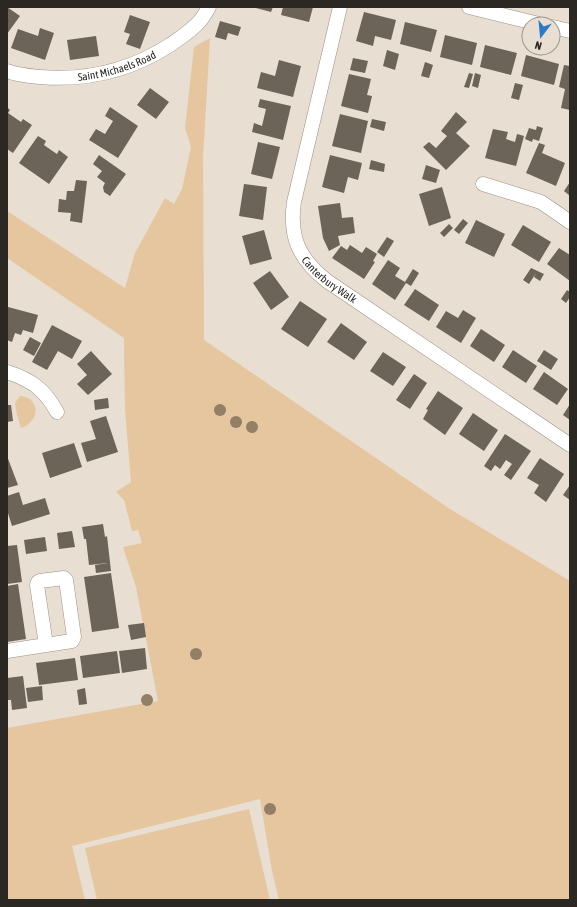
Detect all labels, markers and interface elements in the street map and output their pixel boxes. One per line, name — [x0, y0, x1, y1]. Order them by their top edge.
north arrow — [521, 16, 561, 56]
text: N — [533, 39, 543, 52]
street label: Saint Michaels Road — [77, 48, 158, 83]
street label: Canterbury Walk — [299, 254, 359, 305]

